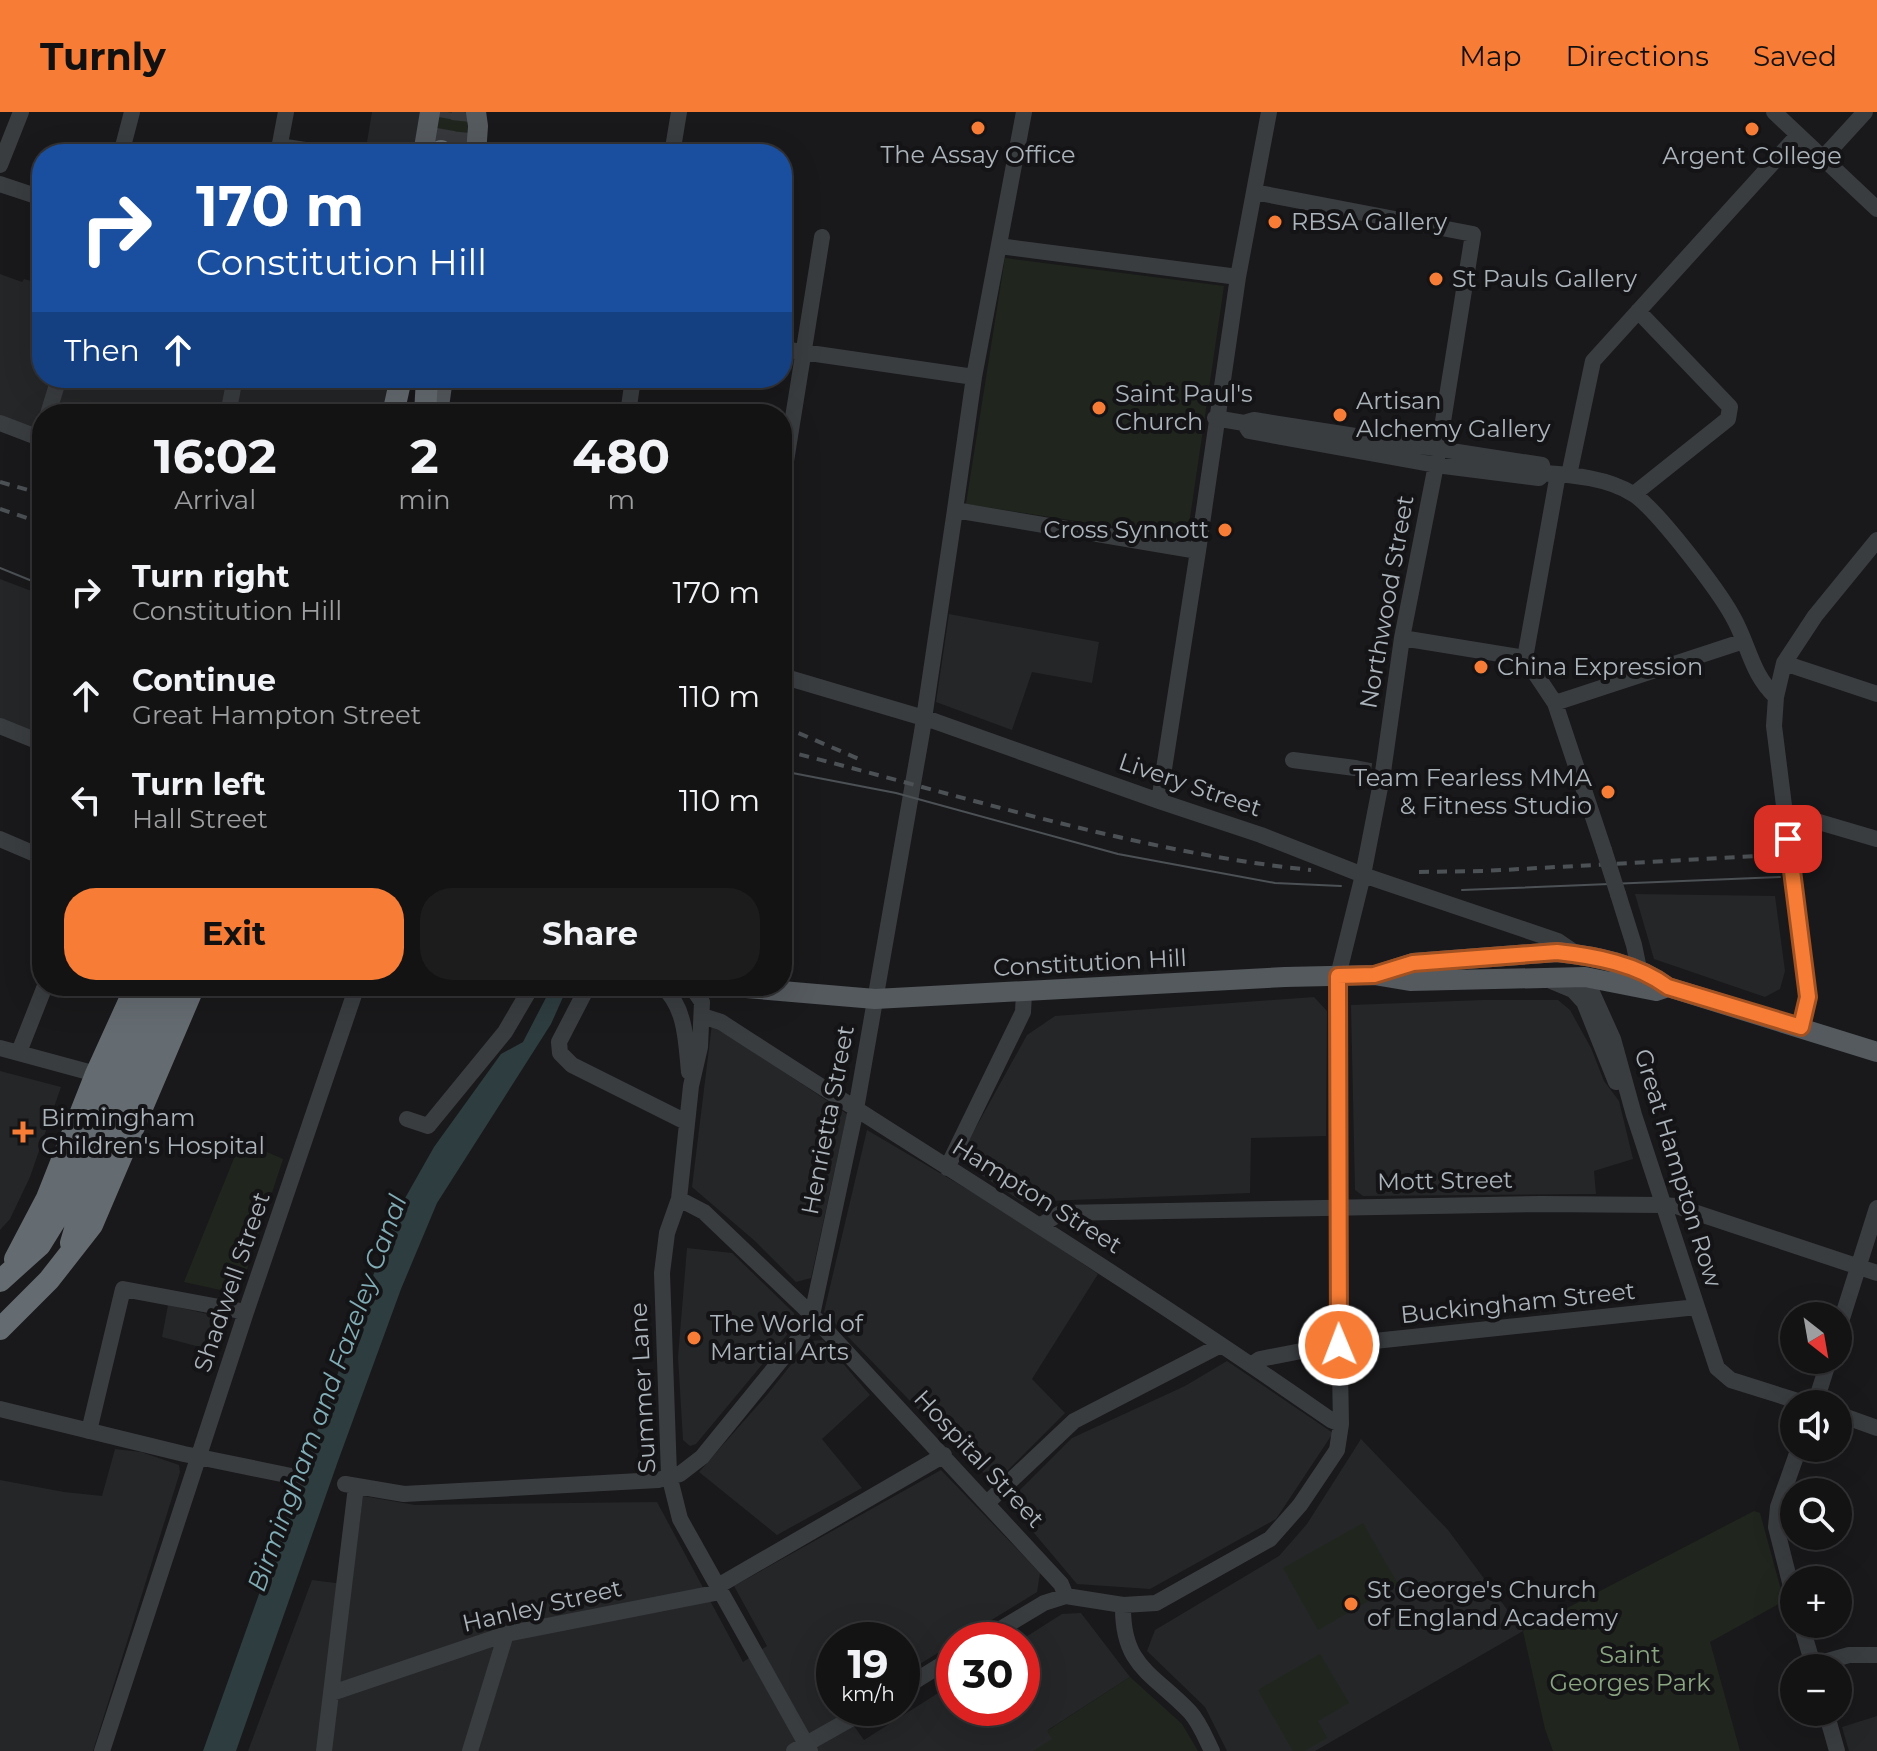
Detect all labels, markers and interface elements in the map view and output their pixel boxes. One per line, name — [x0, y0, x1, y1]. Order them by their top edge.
text: Turnly — [40, 33, 166, 80]
text: Map — [1459, 39, 1521, 73]
text: Directions — [1565, 39, 1709, 73]
text: Saved — [1753, 39, 1837, 73]
marker: The Assay Office — [969, 119, 987, 137]
marker: Argent College — [1743, 120, 1761, 138]
place label: The Assay Office — [881, 140, 1075, 169]
place label: Argent College — [1662, 141, 1842, 170]
text: 170 m — [196, 172, 364, 240]
icon: right — [64, 176, 168, 280]
place label: RBSA Gallery — [1291, 207, 1447, 236]
marker: RBSA Gallery — [1266, 213, 1284, 231]
text: Constitution Hill — [196, 240, 487, 284]
place label: St Pauls Gallery — [1452, 264, 1637, 293]
marker: St Pauls Gallery — [1427, 270, 1445, 288]
icon: ahead — [156, 328, 200, 372]
text: Then — [64, 332, 140, 369]
place label: Saint Paul's Church — [1115, 379, 1253, 436]
place label: Artisan Alchemy Gallery — [1356, 386, 1551, 443]
marker: Saint Paul's Church — [1090, 399, 1108, 417]
marker: Artisan Alchemy Gallery — [1331, 406, 1349, 424]
text: 16:02 — [154, 427, 277, 485]
text: 2 — [410, 427, 439, 485]
text: 480 — [572, 427, 670, 485]
text: Arrival — [174, 484, 256, 516]
text: min — [398, 484, 451, 516]
text: m — [607, 484, 635, 516]
street label: Northwood Street — [1353, 493, 1420, 711]
place label: Cross Synnott — [1043, 515, 1209, 544]
marker: Cross Synnott — [1216, 521, 1234, 539]
text: Turn right — [132, 558, 289, 595]
icon: right — [64, 570, 108, 614]
text: 170 m — [673, 574, 760, 611]
text: Constitution Hill — [132, 595, 342, 627]
place label: China Expression — [1497, 652, 1703, 681]
marker: China Expression — [1472, 658, 1490, 676]
text: Continue — [132, 662, 276, 699]
icon: ahead — [64, 674, 108, 718]
text: 110 m — [679, 678, 760, 715]
text: Great Hampton Street — [132, 699, 421, 731]
street label: Livery Street — [1115, 747, 1266, 823]
place label: Team Fearless MMA & Fitness Studio — [1353, 763, 1593, 820]
text: Turn left — [132, 766, 265, 803]
icon: left — [64, 778, 108, 822]
text: 110 m — [679, 782, 760, 819]
marker: Team Fearless MMA & Fitness Studio — [1599, 783, 1617, 801]
text: Hall Street — [132, 803, 268, 835]
pin — [1754, 805, 1822, 873]
icon: arrive — [1766, 817, 1810, 861]
button: Exit — [64, 888, 404, 980]
button: Share — [420, 888, 760, 980]
street label: Constitution Hill — [992, 943, 1188, 982]
street label: Henrietta Street — [795, 1023, 860, 1217]
street label: Great Hampton Row — [1628, 1045, 1729, 1290]
place label: Birmingham Children's Hospital — [41, 1103, 265, 1160]
marker: Birmingham Children's Hospital — [12, 1121, 34, 1143]
street label: Hampton Street — [947, 1132, 1128, 1260]
street label: Mott Street — [1377, 1165, 1513, 1196]
street label: Shadwell Street — [187, 1188, 276, 1376]
water label: Birmingham and Fazeley Canal — [240, 1190, 414, 1596]
street label: Buckingham Street — [1399, 1276, 1637, 1329]
street label: Summer Lane — [624, 1302, 661, 1474]
north arrow — [1780, 1302, 1852, 1374]
map controls — [1780, 1302, 1852, 1726]
position arrow — [1297, 1303, 1381, 1387]
place label: The World of Martial Arts — [710, 1309, 864, 1366]
marker: The World of Martial Arts — [685, 1329, 703, 1347]
street label: Hospital Street — [908, 1384, 1051, 1534]
button: sound — [1780, 1390, 1852, 1462]
button: search — [1780, 1478, 1852, 1550]
button: + — [1780, 1566, 1852, 1638]
street label: Hanley Street — [459, 1573, 625, 1638]
place label: St George's Church of England Academy — [1367, 1575, 1618, 1632]
marker: St George's Church of England Academy — [1342, 1595, 1360, 1613]
speed limit sign: 30 — [936, 1622, 1040, 1726]
text: 19 — [847, 1639, 889, 1688]
park label: Saint Georges Park — [1549, 1640, 1711, 1697]
button: − — [1780, 1654, 1852, 1726]
text: km/h — [841, 1682, 895, 1706]

